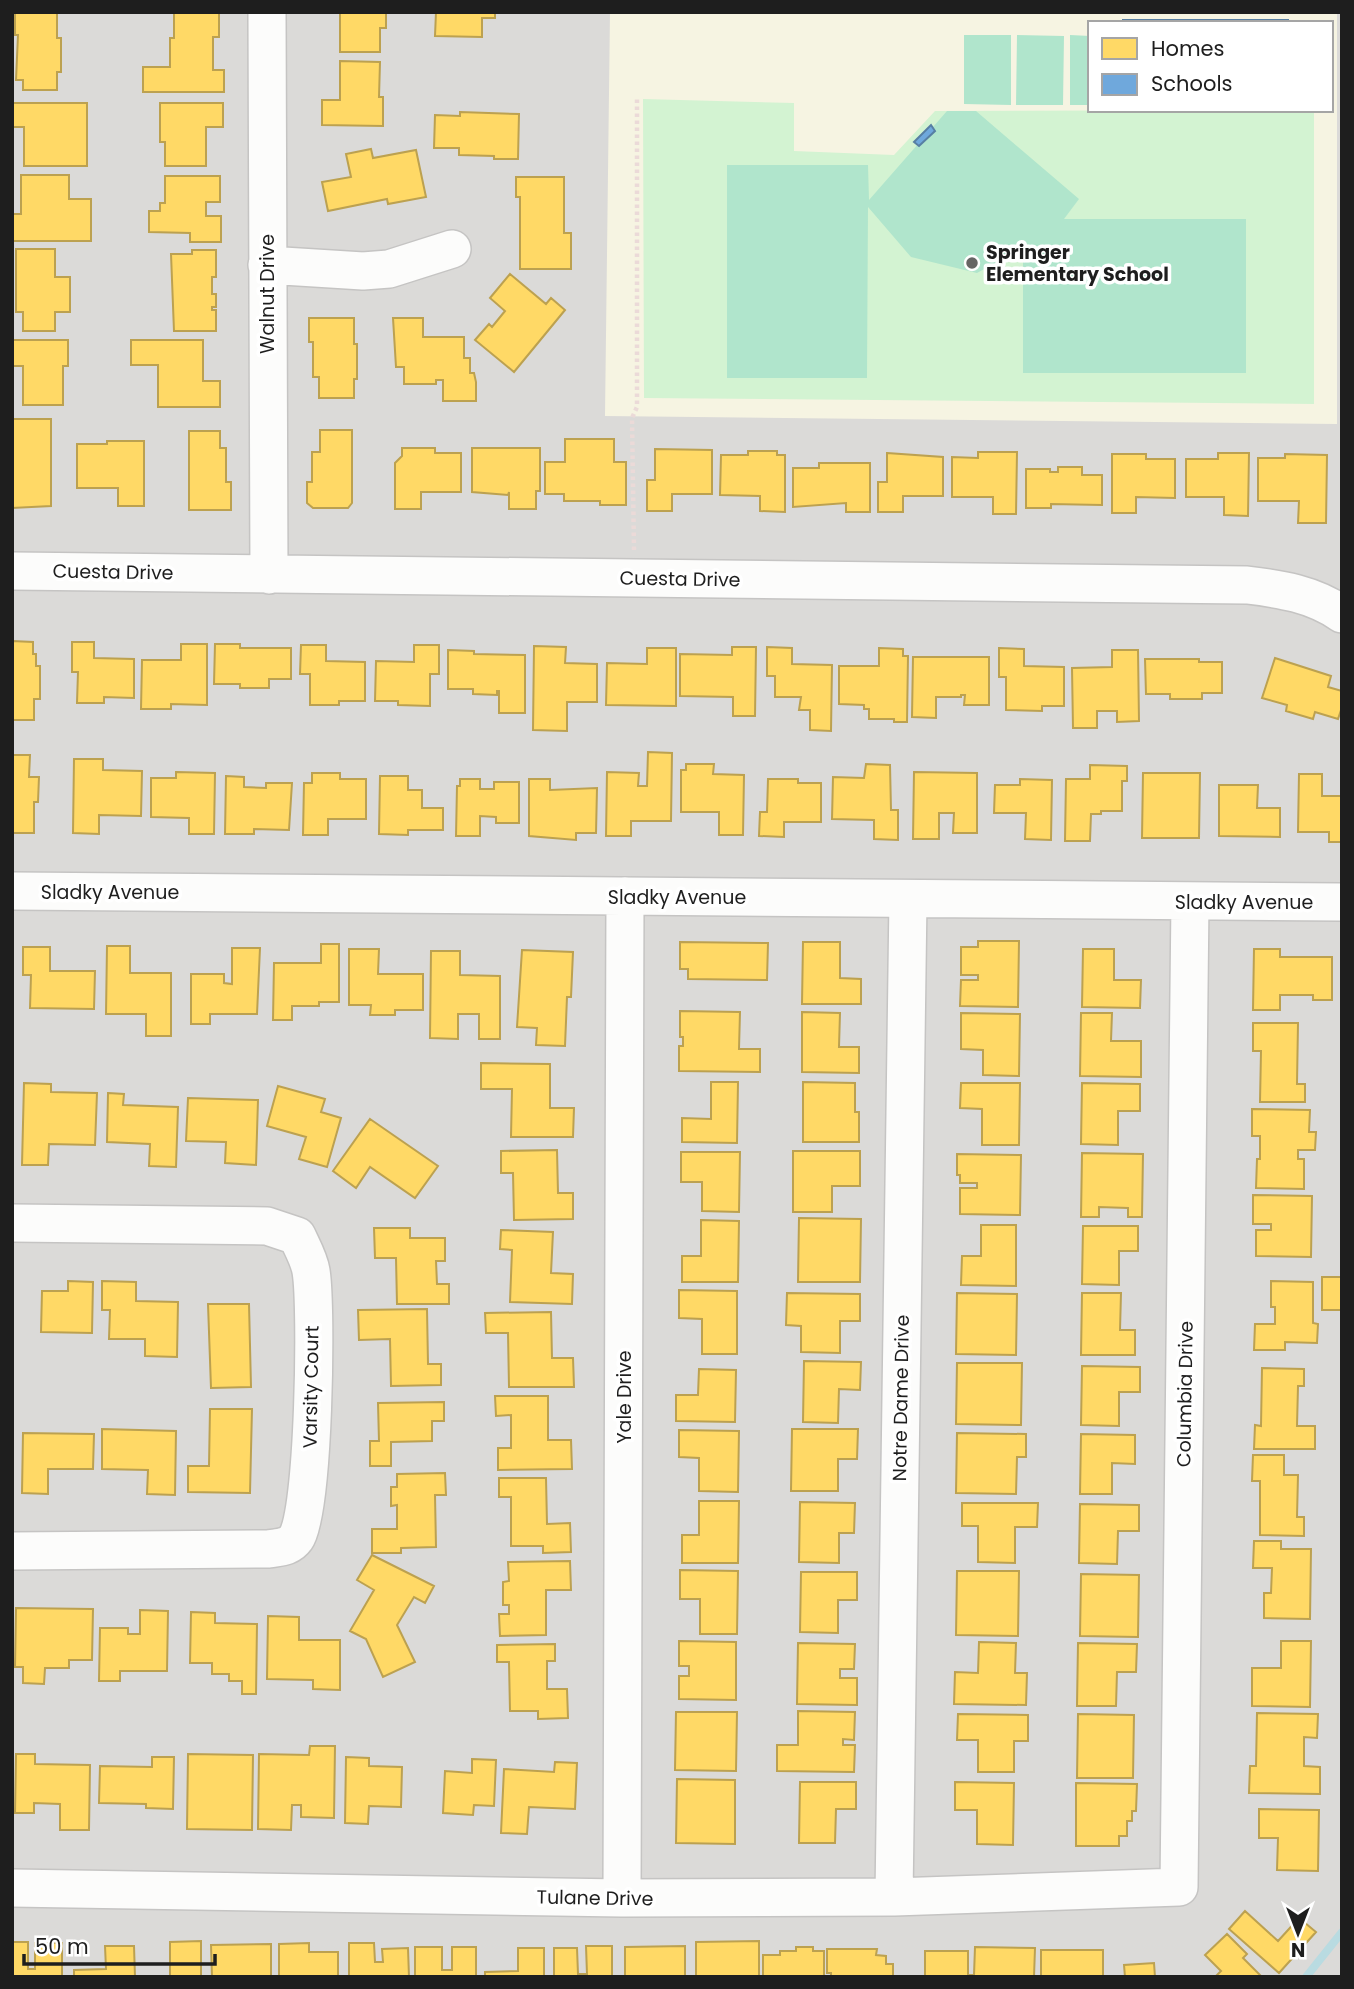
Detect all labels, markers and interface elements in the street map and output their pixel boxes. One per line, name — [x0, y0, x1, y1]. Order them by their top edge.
legend — [1088, 21, 1333, 112]
text: Homes — [1151, 34, 1225, 63]
text: Schools — [1151, 69, 1233, 98]
street label: Walnut Drive — [254, 234, 281, 354]
place label: Springer Elementary School — [986, 239, 1169, 288]
marker: Springer Elementary School — [964, 255, 980, 271]
street label: Cuesta Drive — [52, 557, 174, 587]
street label: Cuesta Drive — [619, 564, 741, 594]
street label: Sladky Avenue — [41, 879, 179, 906]
street label: Sladky Avenue — [608, 884, 746, 911]
street label: Sladky Avenue — [1175, 889, 1313, 916]
street label: Notre Dame Drive — [886, 1314, 916, 1482]
street label: Columbia Drive — [1170, 1321, 1200, 1467]
street label: Varsity Court — [296, 1325, 326, 1449]
street label: Yale Drive — [611, 1350, 638, 1444]
street label: Tulane Drive — [536, 1883, 654, 1913]
north arrow — [1263, 1898, 1333, 1968]
scale bar — [24, 1923, 215, 1967]
text: 50 m — [35, 1932, 89, 1961]
text: N — [1291, 1936, 1305, 1963]

